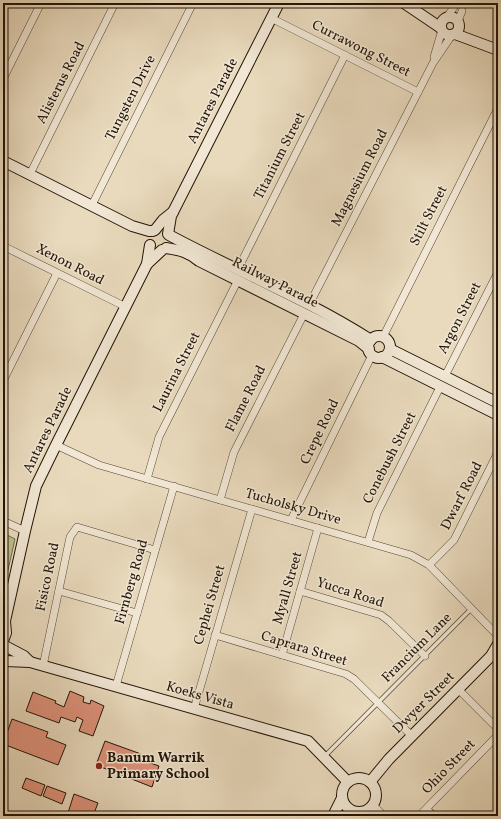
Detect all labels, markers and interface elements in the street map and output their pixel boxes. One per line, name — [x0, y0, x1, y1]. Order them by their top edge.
street label: Currawong Street — [308, 16, 414, 82]
street label: Alisterus Road — [32, 39, 90, 127]
street label: Tungsten Drive — [101, 52, 161, 144]
street label: Antares Parade — [183, 55, 243, 147]
street label: Titanium Street — [250, 109, 310, 203]
street label: Magnesium Road — [327, 126, 393, 230]
street label: Stilt Street — [406, 182, 452, 249]
street label: Xenon Road — [33, 240, 107, 290]
street label: Railway Parade — [228, 253, 322, 313]
street label: Argon Street — [434, 279, 486, 357]
street label: Laurina Street — [149, 329, 205, 415]
street label: Flame Road — [221, 362, 271, 436]
street label: Antares Parade — [19, 383, 77, 476]
street label: Crepe Road — [296, 396, 344, 468]
street label: Conebush Street — [359, 409, 421, 507]
street label: Dwarf Road — [437, 458, 487, 534]
street label: Tucholsky Drive — [243, 484, 343, 530]
street label: Firnberg Road — [111, 537, 153, 627]
street label: Fisico Road — [31, 541, 65, 613]
street label: Myall Street — [269, 549, 307, 627]
street label: Cephei Street — [190, 563, 231, 647]
street label: Yucca Road — [314, 573, 386, 613]
street label: Francium Lane — [378, 609, 456, 687]
street label: Caprara Street — [259, 627, 350, 671]
street label: Dwyer Street — [389, 668, 459, 738]
street label: Koeks Vista — [164, 677, 236, 715]
street label: Ohio Street — [418, 735, 480, 799]
place label: Banum Warrik Primary School — [107, 749, 210, 784]
marker: Banum Warrik Primary School — [94, 761, 104, 771]

